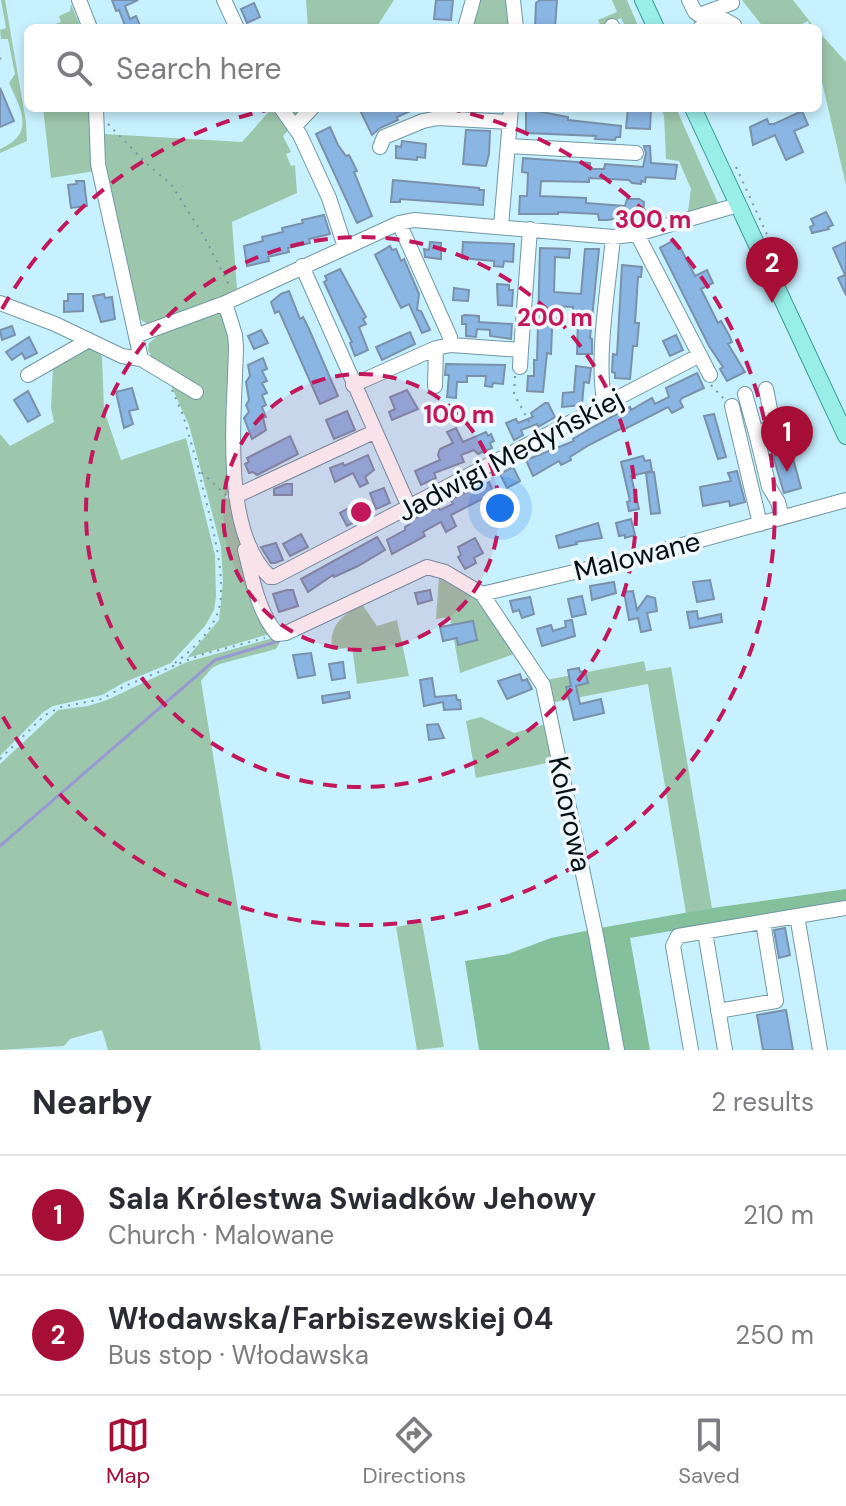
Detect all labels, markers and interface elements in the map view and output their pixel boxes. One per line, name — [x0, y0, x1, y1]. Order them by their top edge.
search box — [24, 24, 822, 112]
icon: search — [52, 46, 96, 90]
text: Search here — [116, 49, 282, 88]
text: 300 m — [615, 204, 691, 235]
pin: 2 — [746, 237, 798, 303]
text: 200 m — [517, 302, 593, 333]
street label: Jadwigi Medyńskiej — [391, 380, 629, 530]
text: 100 m — [424, 399, 494, 430]
pin: 1 — [761, 406, 813, 472]
your location — [480, 488, 520, 528]
centre of rings — [347, 498, 375, 526]
street label: Malowane — [570, 522, 704, 590]
street label: Kolorowa — [540, 753, 600, 875]
text: Nearby — [32, 1080, 152, 1125]
text: 2 results — [711, 1085, 814, 1119]
text: Sala Królestwa Swiadków Jehowy — [108, 1179, 596, 1218]
text: 1 — [53, 1198, 63, 1232]
text: 210 m — [743, 1198, 814, 1232]
text: Church · Malowane — [108, 1218, 334, 1252]
text: Włodawska/Farbiszewskiej 04 — [108, 1299, 553, 1338]
text: 2 — [50, 1318, 66, 1352]
text: 250 m — [735, 1318, 814, 1352]
text: Bus stop · Włodawska — [108, 1338, 369, 1372]
tab: Map — [106, 1413, 150, 1490]
tab: Directions — [363, 1413, 466, 1490]
tab: Saved — [678, 1413, 740, 1490]

